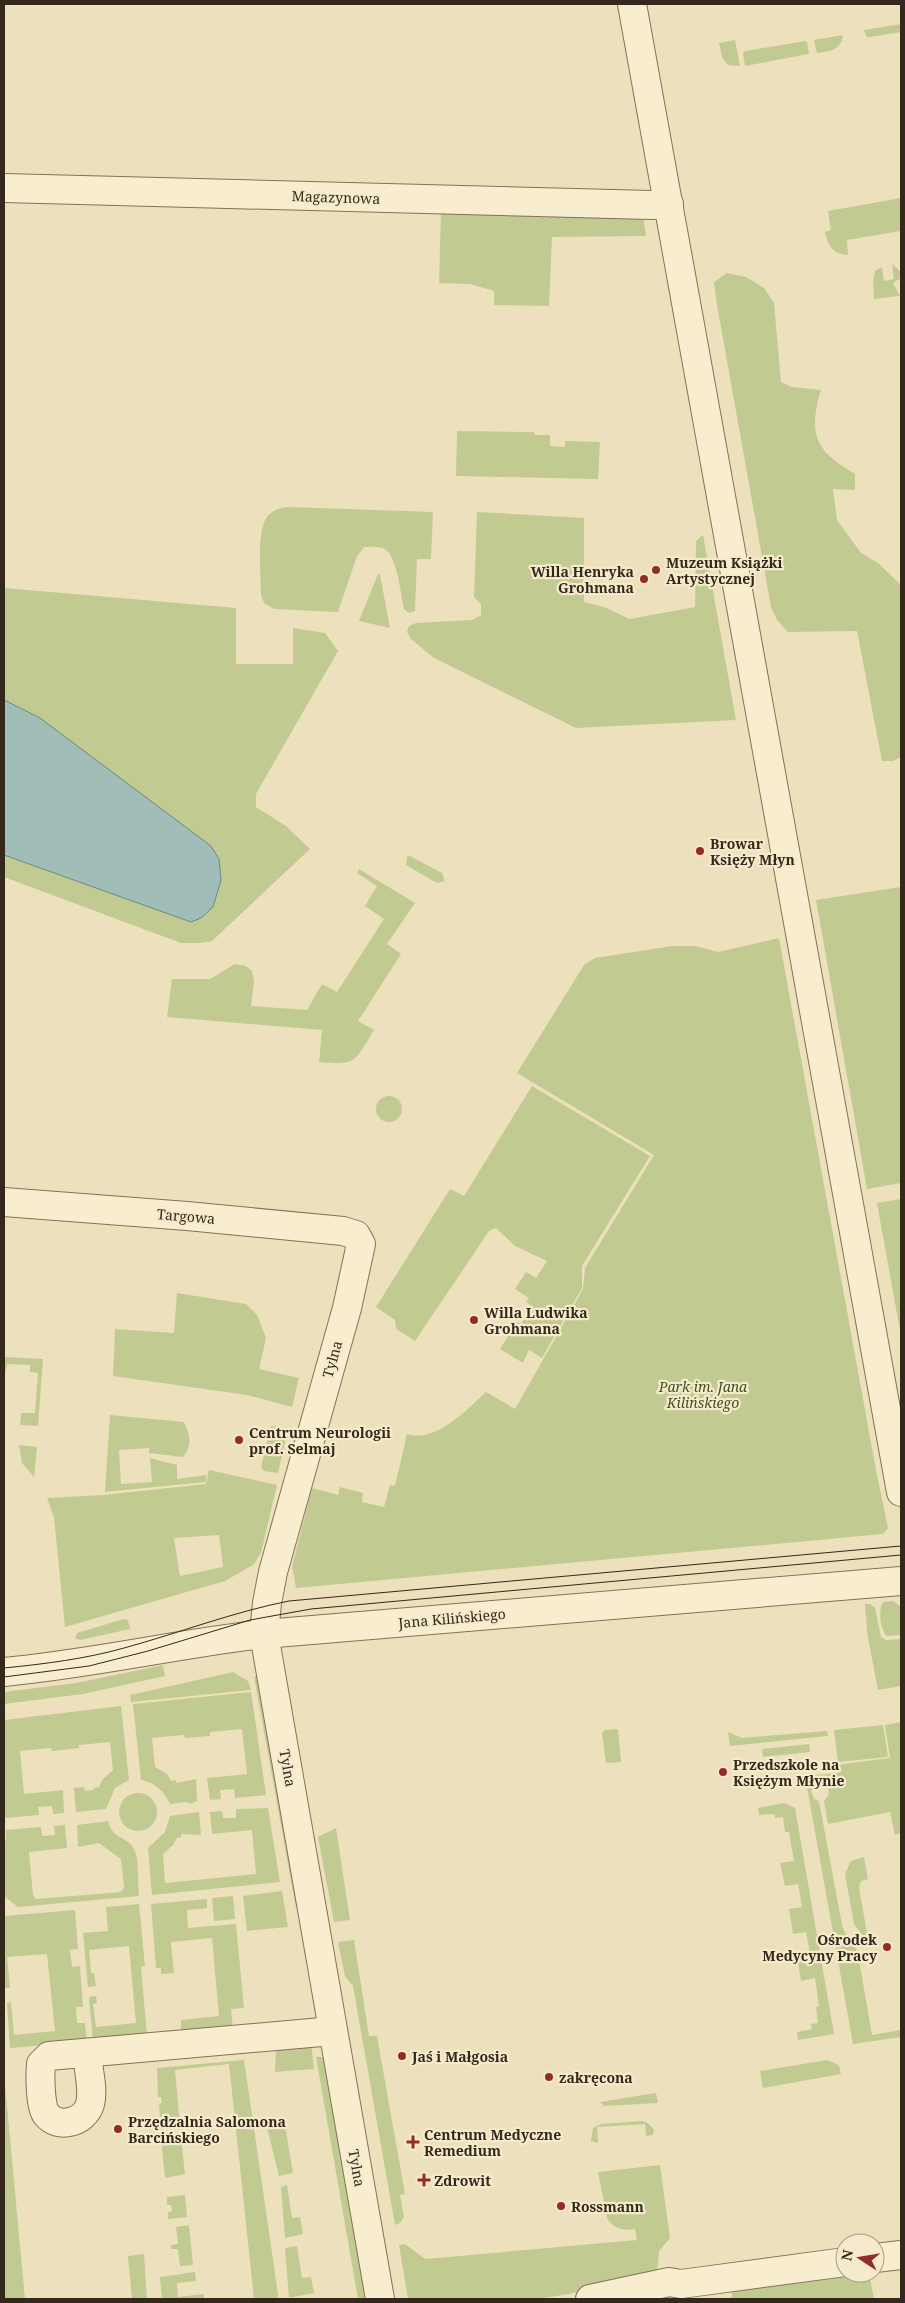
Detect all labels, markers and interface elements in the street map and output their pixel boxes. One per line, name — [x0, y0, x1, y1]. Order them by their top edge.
street label: Magazynowa — [291, 186, 381, 208]
place label: Muzeum Książki Artystycznej — [666, 553, 783, 588]
place label: Willa Henryka Grohmana — [531, 562, 634, 597]
marker: Muzeum Książki Artystycznej — [650, 564, 662, 576]
marker: Willa Henryka Grohmana — [638, 573, 650, 585]
place label: Browar Księży Młyn — [710, 834, 795, 869]
marker: Browar Księży Młyn — [694, 845, 706, 857]
street label: Targowa — [156, 1204, 216, 1228]
place label: Willa Ludwika Grohmana — [484, 1303, 588, 1338]
marker: Willa Ludwika Grohmana — [468, 1314, 480, 1326]
street label: Tylna — [318, 1338, 346, 1380]
park label: Park im. Jana Kilińskiego — [658, 1377, 748, 1412]
place label: Centrum Neurologii prof. Selmaj — [249, 1423, 391, 1458]
marker: Centrum Neurologii prof. Selmaj — [233, 1434, 245, 1446]
street label: Jana Kilińskiego — [397, 1604, 506, 1632]
street label: Tylna — [275, 1748, 301, 1788]
place label: Przedszkole na Księżym Młynie — [733, 1755, 845, 1790]
marker: Przedszkole na Księżym Młynie — [717, 1766, 729, 1778]
place label: Ośrodek Medycyny Pracy — [762, 1930, 878, 1965]
marker: Ośrodek Medycyny Pracy — [881, 1941, 893, 1953]
place label: Jaś i Małgosia — [411, 2047, 508, 2066]
marker: Jaś i Małgosia — [396, 2050, 408, 2062]
place label: zakręcona — [559, 2068, 633, 2087]
marker: zakręcona — [543, 2071, 555, 2083]
place label: Przędzalnia Salomona Barcińskiego — [128, 2112, 286, 2147]
marker: Przędzalnia Salomona Barcińskiego — [112, 2123, 124, 2135]
place label: Centrum Medyczne Remedium — [424, 2125, 561, 2160]
marker: Centrum Medyczne Remedium — [406, 2135, 420, 2149]
street label: Tylna — [344, 2148, 370, 2188]
place label: Zdrowit — [434, 2171, 491, 2190]
marker: Zdrowit — [418, 2174, 430, 2186]
place label: Rossmann — [571, 2197, 644, 2216]
marker: Rossmann — [555, 2200, 567, 2212]
north arrow — [835, 2233, 885, 2283]
text: N — [836, 2248, 857, 2263]

